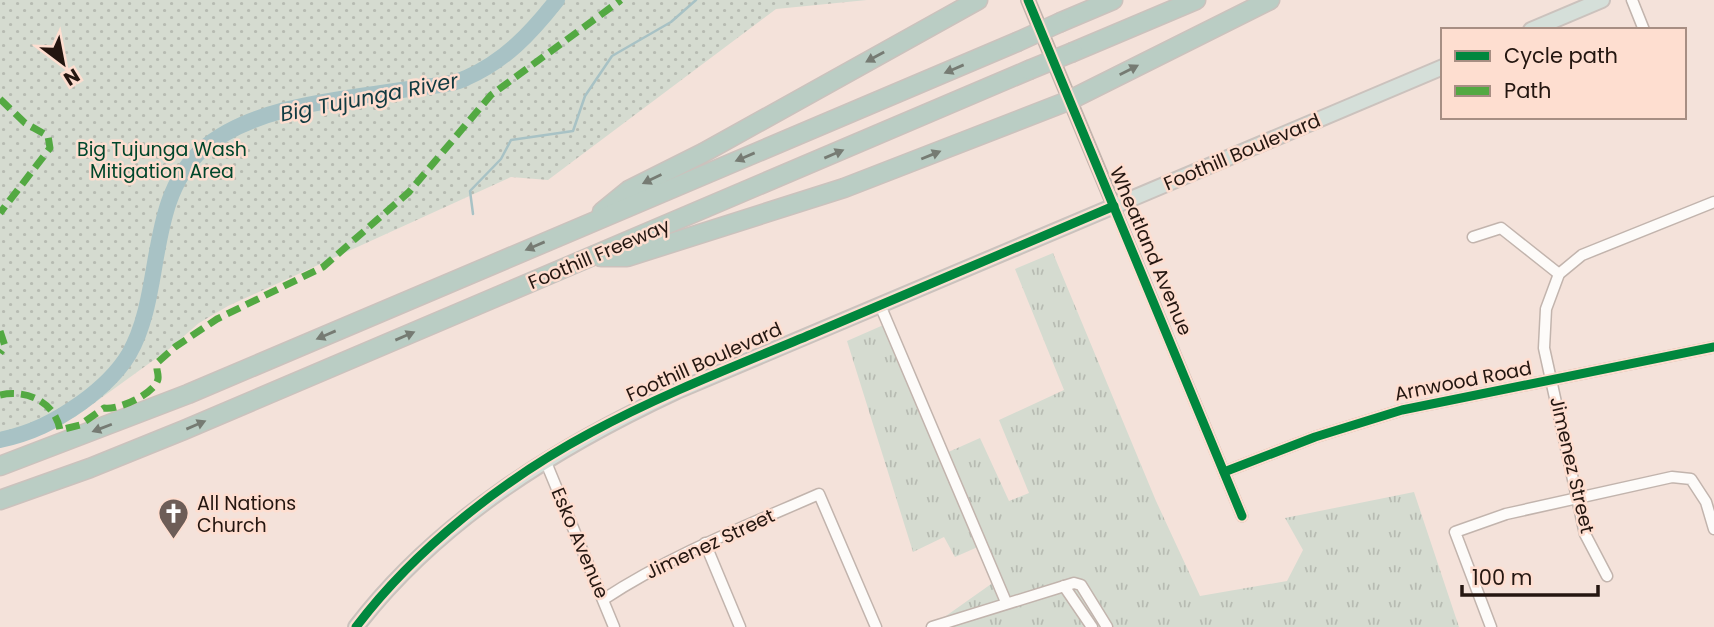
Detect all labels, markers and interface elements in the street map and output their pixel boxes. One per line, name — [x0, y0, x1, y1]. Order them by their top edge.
north arrow — [28, 28, 98, 98]
legend — [1441, 28, 1686, 119]
text: Cycle path — [1504, 41, 1618, 70]
one-way arrow — [865, 51, 885, 63]
text: N — [59, 62, 85, 92]
one-way arrow — [944, 64, 965, 75]
water label: Big Tujunga River — [278, 65, 462, 128]
one-way arrow — [1119, 65, 1139, 76]
text: Path — [1504, 76, 1551, 105]
street label: Foothill Boulevard — [1159, 107, 1325, 197]
park label: Big Tujunga Wash Mitigation Area — [77, 136, 247, 185]
one-way arrow — [823, 148, 844, 159]
one-way arrow — [921, 149, 942, 160]
one-way arrow — [734, 152, 755, 163]
street label: Wheatland Avenue — [1103, 162, 1199, 340]
one-way arrow — [642, 173, 662, 185]
street label: Foothill Freeway — [524, 212, 674, 296]
one-way arrow — [525, 240, 545, 252]
street label: Foothill Boulevard — [622, 316, 786, 408]
one-way arrow — [315, 330, 336, 341]
one-way arrow — [395, 330, 416, 341]
street label: Arnwood Road — [1392, 354, 1534, 408]
street label: Jimenez Street — [1543, 394, 1601, 536]
one-way arrow — [185, 419, 206, 430]
one-way arrow — [91, 423, 112, 434]
street label: Esko Avenue — [545, 483, 615, 603]
place label: All Nations Church — [197, 490, 296, 539]
church icon: All Nations Church — [157, 497, 191, 541]
street label: Jimenez Street — [641, 502, 779, 586]
scale bar — [1462, 554, 1598, 598]
text: 100 m — [1472, 563, 1532, 592]

